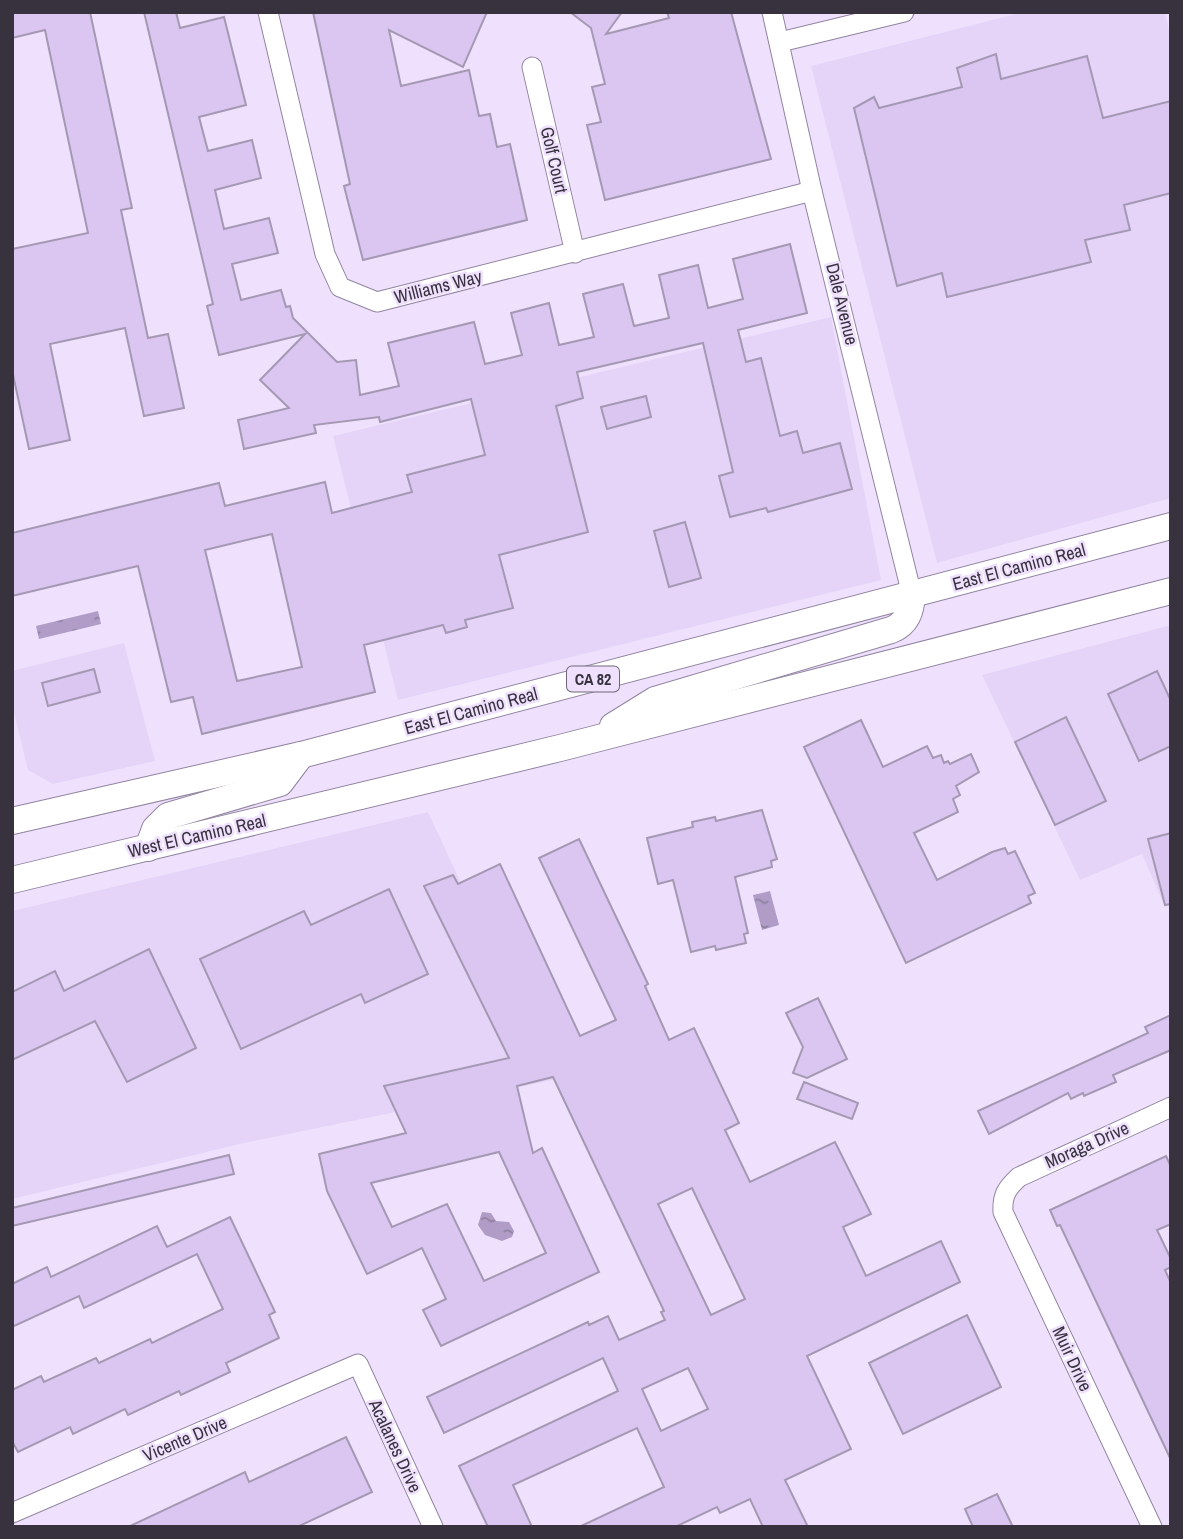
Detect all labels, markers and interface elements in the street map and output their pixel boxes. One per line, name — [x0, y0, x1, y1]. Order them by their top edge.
street label: Golf Court — [535, 124, 574, 195]
street label: Dale Avenue — [820, 260, 865, 347]
street label: Williams Way — [391, 263, 485, 309]
street label: East El Camino Real — [949, 537, 1088, 596]
road number: CA 82 — [567, 666, 619, 692]
street label: East El Camino Real — [401, 681, 540, 740]
street label: West El Camino Real — [125, 807, 268, 864]
street label: Moraga Drive — [1041, 1115, 1133, 1174]
street label: Muir Drive — [1047, 1322, 1098, 1395]
street label: Acalanes Drive — [363, 1394, 428, 1496]
street label: Vicente Drive — [139, 1410, 231, 1467]

